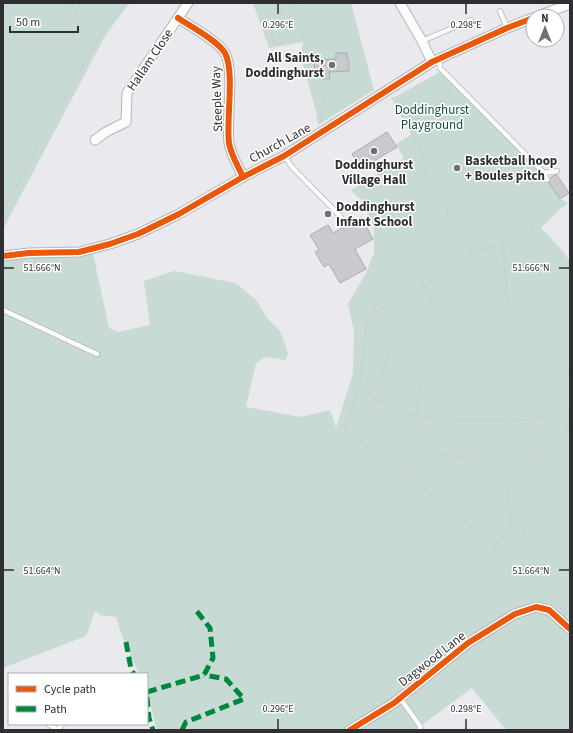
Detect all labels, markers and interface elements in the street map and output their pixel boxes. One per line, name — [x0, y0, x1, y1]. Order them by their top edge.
scale bar — [10, 8, 78, 34]
north arrow — [525, 8, 565, 48]
text: N — [541, 11, 549, 26]
text: 50 m — [16, 14, 40, 31]
text: 0.296°E — [263, 18, 293, 32]
text: 0.298°E — [451, 18, 481, 32]
street label: Hallam Close — [123, 25, 177, 95]
place label: All Saints, Doddinghurst — [245, 49, 324, 82]
marker: All Saints, Doddinghurst — [327, 60, 337, 70]
street label: Steeple Way — [207, 66, 227, 132]
park label: Doddinghurst Playground — [395, 101, 470, 134]
street label: Church Lane — [246, 119, 314, 167]
marker: Doddinghurst Village Hall — [369, 146, 379, 156]
place label: Basketball hoop + Boules pitch — [465, 152, 557, 185]
place label: Doddinghurst Village Hall — [335, 156, 413, 189]
marker: Basketball hoop + Boules pitch — [452, 163, 462, 173]
place label: Doddinghurst Infant School — [336, 198, 415, 231]
marker: Doddinghurst Infant School — [323, 209, 333, 219]
text: 51.666°N — [23, 261, 61, 275]
text: 51.666°N — [512, 261, 550, 275]
text: 51.664°N — [23, 564, 61, 578]
text: 51.664°N — [512, 564, 550, 578]
street label: Dagwood Lane — [395, 627, 469, 691]
legend — [8, 673, 148, 725]
text: Cycle path — [44, 681, 96, 698]
text: Path — [44, 701, 67, 718]
text: 0.296°E — [263, 702, 293, 716]
text: 0.298°E — [451, 702, 481, 716]

